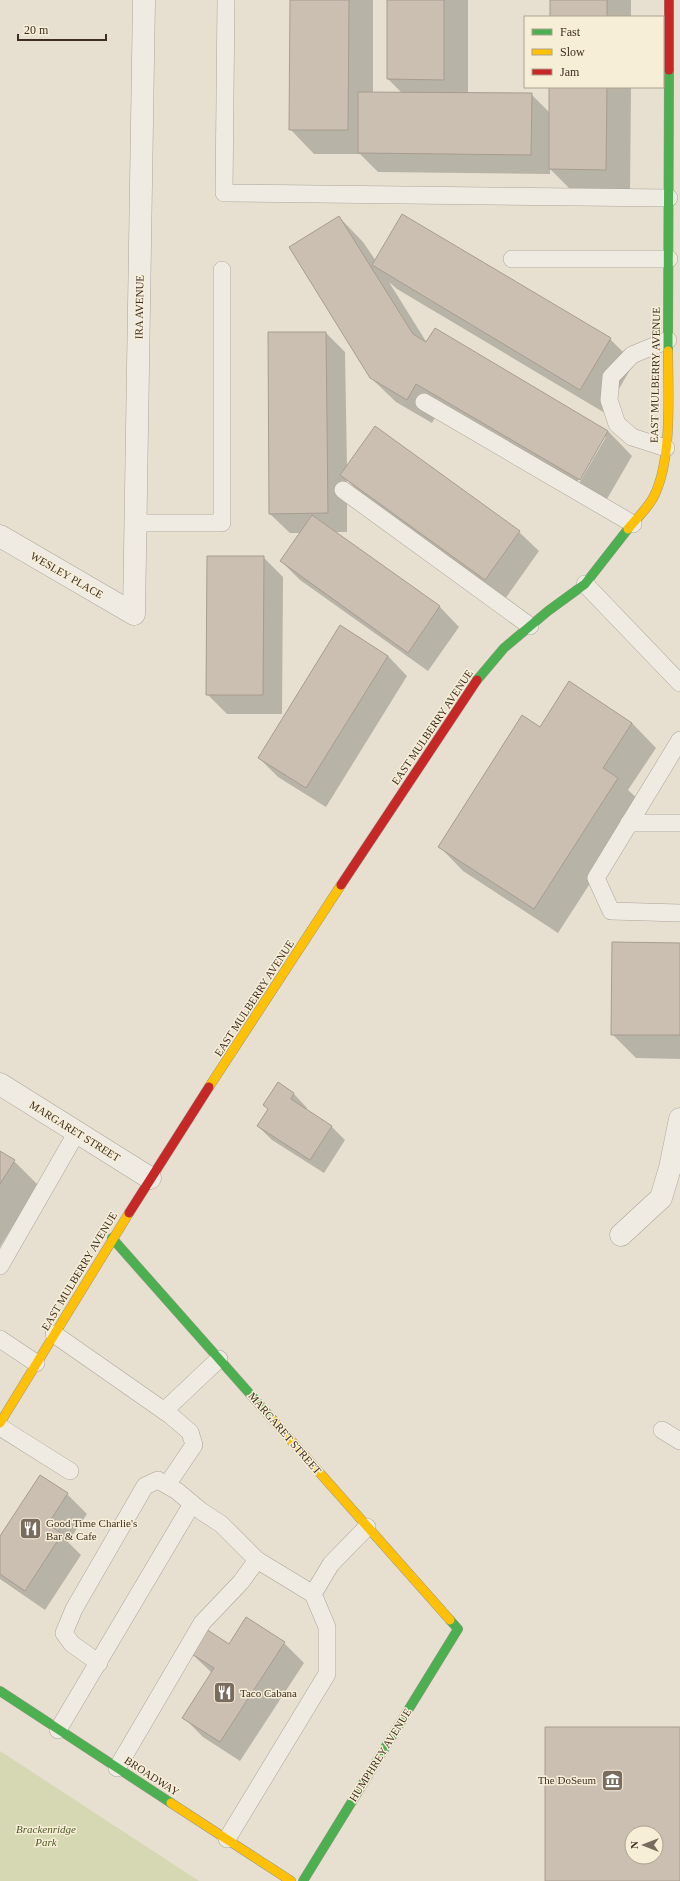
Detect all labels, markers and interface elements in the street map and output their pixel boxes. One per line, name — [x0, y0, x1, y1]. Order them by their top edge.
scale bar — [18, 16, 106, 42]
legend — [524, 16, 664, 88]
text: 20 m — [24, 23, 49, 37]
text: Fast — [560, 25, 581, 39]
text: Slow — [560, 45, 585, 59]
text: Jam — [560, 65, 580, 79]
street label: IRA AVENUE — [132, 274, 146, 339]
street label: EAST MULBERRY AVENUE — [648, 307, 662, 443]
street label: WESLEY PLACE — [29, 549, 106, 601]
street label: EAST MULBERRY AVENUE — [389, 667, 475, 787]
street label: EAST MULBERRY AVENUE — [212, 937, 296, 1058]
street label: MARGARET STREET — [27, 1098, 123, 1164]
street label: EAST MULBERRY AVENUE — [39, 1209, 119, 1332]
street label: MARGARET STREET — [246, 1390, 324, 1477]
restaurant icon: Good Time Charlie's Bar & Cafe — [17, 1516, 43, 1542]
place label: Good Time Charlie's Bar & Cafe — [46, 1517, 137, 1542]
restaurant icon: Taco Cabana — [212, 1680, 238, 1706]
place label: Taco Cabana — [240, 1687, 297, 1699]
street label: HUMPHREY AVENUE — [346, 1706, 414, 1804]
street label: BROADWAY — [123, 1754, 182, 1798]
museum icon: The DoSeum — [599, 1767, 625, 1793]
place label: The DoSeum — [538, 1774, 596, 1786]
park label: Brackenridge Park — [16, 1823, 76, 1848]
north arrow — [624, 1825, 664, 1865]
text: N — [628, 1841, 640, 1849]

